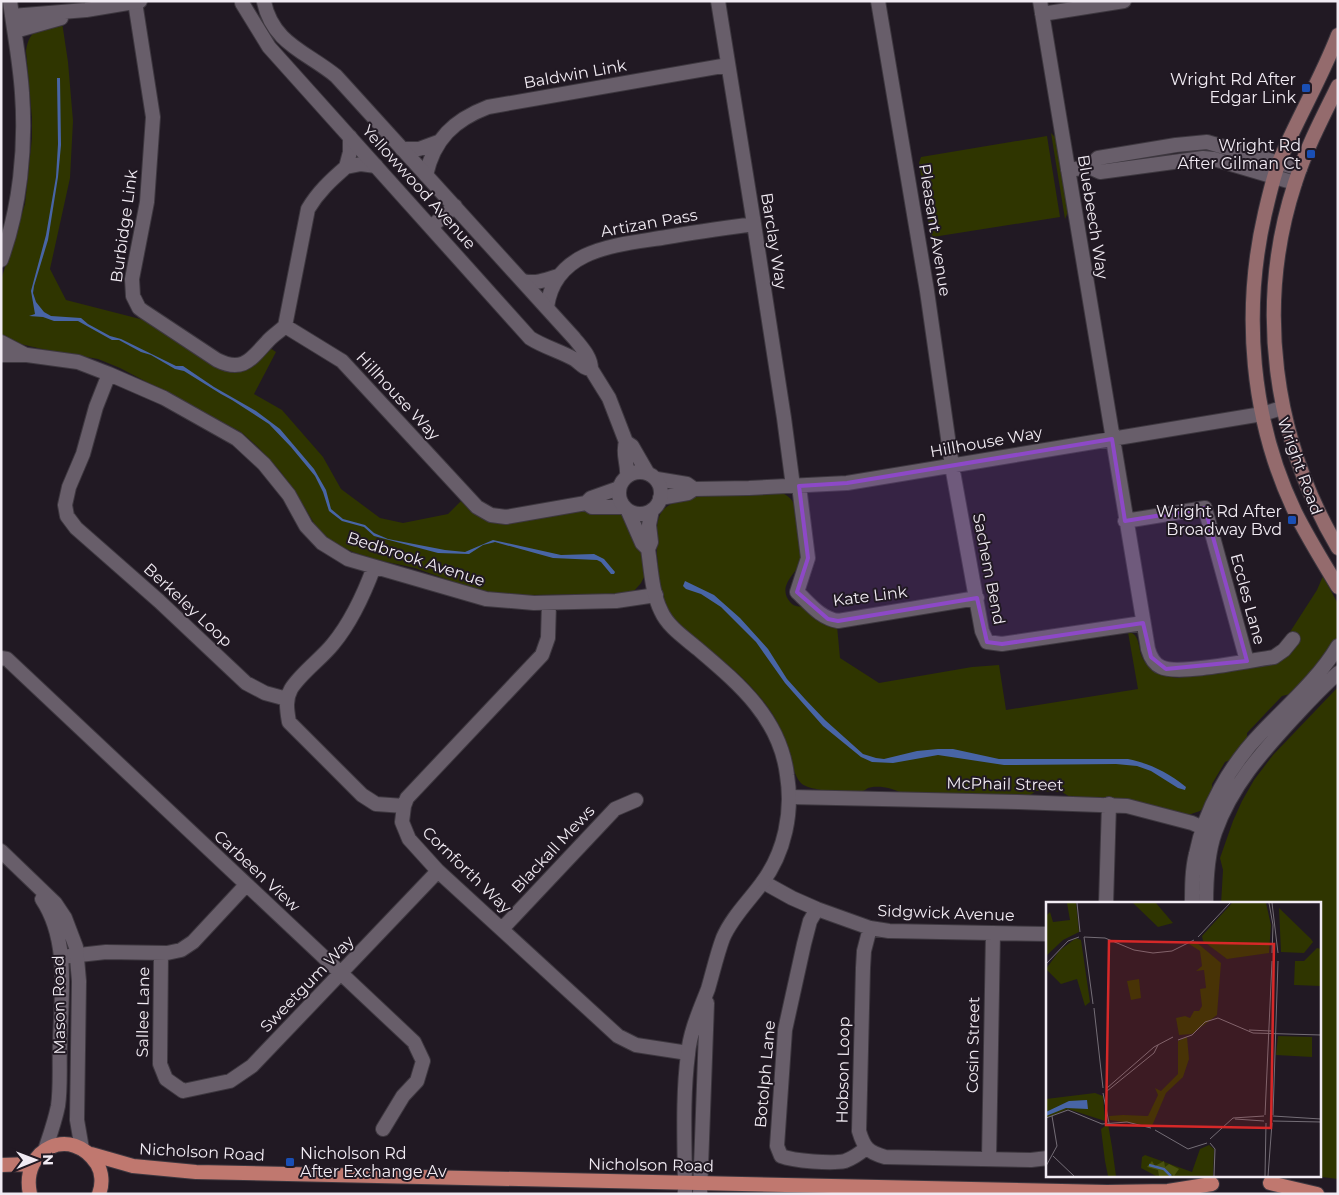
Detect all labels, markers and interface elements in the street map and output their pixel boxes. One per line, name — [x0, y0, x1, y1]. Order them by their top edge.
street label: Baldwin Link — [522, 56, 628, 92]
place label: Wright Rd After Edgar Link — [1170, 70, 1296, 107]
marker: Wright Rd After Edgar Link — [1300, 82, 1312, 94]
street label: Yellowwood Avenue — [358, 121, 480, 253]
place label: Wright Rd After Gilman Ct — [1177, 136, 1301, 173]
marker: Wright Rd After Gilman Ct — [1305, 148, 1317, 160]
street label: Bluebeech Way — [1074, 154, 1112, 281]
street label: Pleasant Avenue — [915, 162, 955, 298]
street label: Burbidge Link — [107, 168, 141, 284]
street label: Barclay Way — [757, 191, 791, 291]
street label: Artizan Pass — [599, 205, 699, 241]
street label: Hillhouse Way — [352, 348, 444, 444]
street label: Wright Road — [1274, 415, 1326, 517]
street label: Hillhouse Way — [928, 423, 1044, 461]
place label: Wright Rd After Broadway Bvd — [1156, 502, 1282, 539]
street label: Sachem Bend — [969, 512, 1009, 626]
marker: Wright Rd After Broadway Bvd — [1286, 514, 1298, 526]
street label: Bedbrook Avenue — [345, 528, 487, 590]
street label: Eccles Lane — [1227, 551, 1269, 647]
street label: Berkeley Loop — [140, 559, 236, 651]
street label: Kate Link — [832, 582, 909, 610]
street label: McPhail Street — [946, 773, 1064, 795]
street label: Blackall Mews — [508, 801, 599, 897]
street label: Cornforth Way — [419, 823, 516, 917]
street label: Carbeen View — [210, 826, 304, 916]
street label: Sidgwick Avenue — [877, 901, 1015, 925]
inset map — [1046, 902, 1322, 1178]
street label: Sweetgum Way — [256, 932, 358, 1036]
street label: Mason Road — [49, 955, 69, 1055]
street label: Sallee Lane — [133, 966, 153, 1058]
street label: Cosin Street — [963, 996, 983, 1093]
street label: Hobson Loop — [833, 1016, 853, 1124]
street label: Botolph Lane — [751, 1019, 779, 1129]
north arrow — [10, 1135, 60, 1185]
street label: Nicholson Road — [139, 1139, 265, 1165]
place label: Nicholson Rd After Exchange Av — [300, 1144, 447, 1181]
text: N — [39, 1154, 57, 1166]
street label: Nicholson Road — [588, 1154, 714, 1176]
marker: Nicholson Rd After Exchange Av — [284, 1156, 296, 1168]

